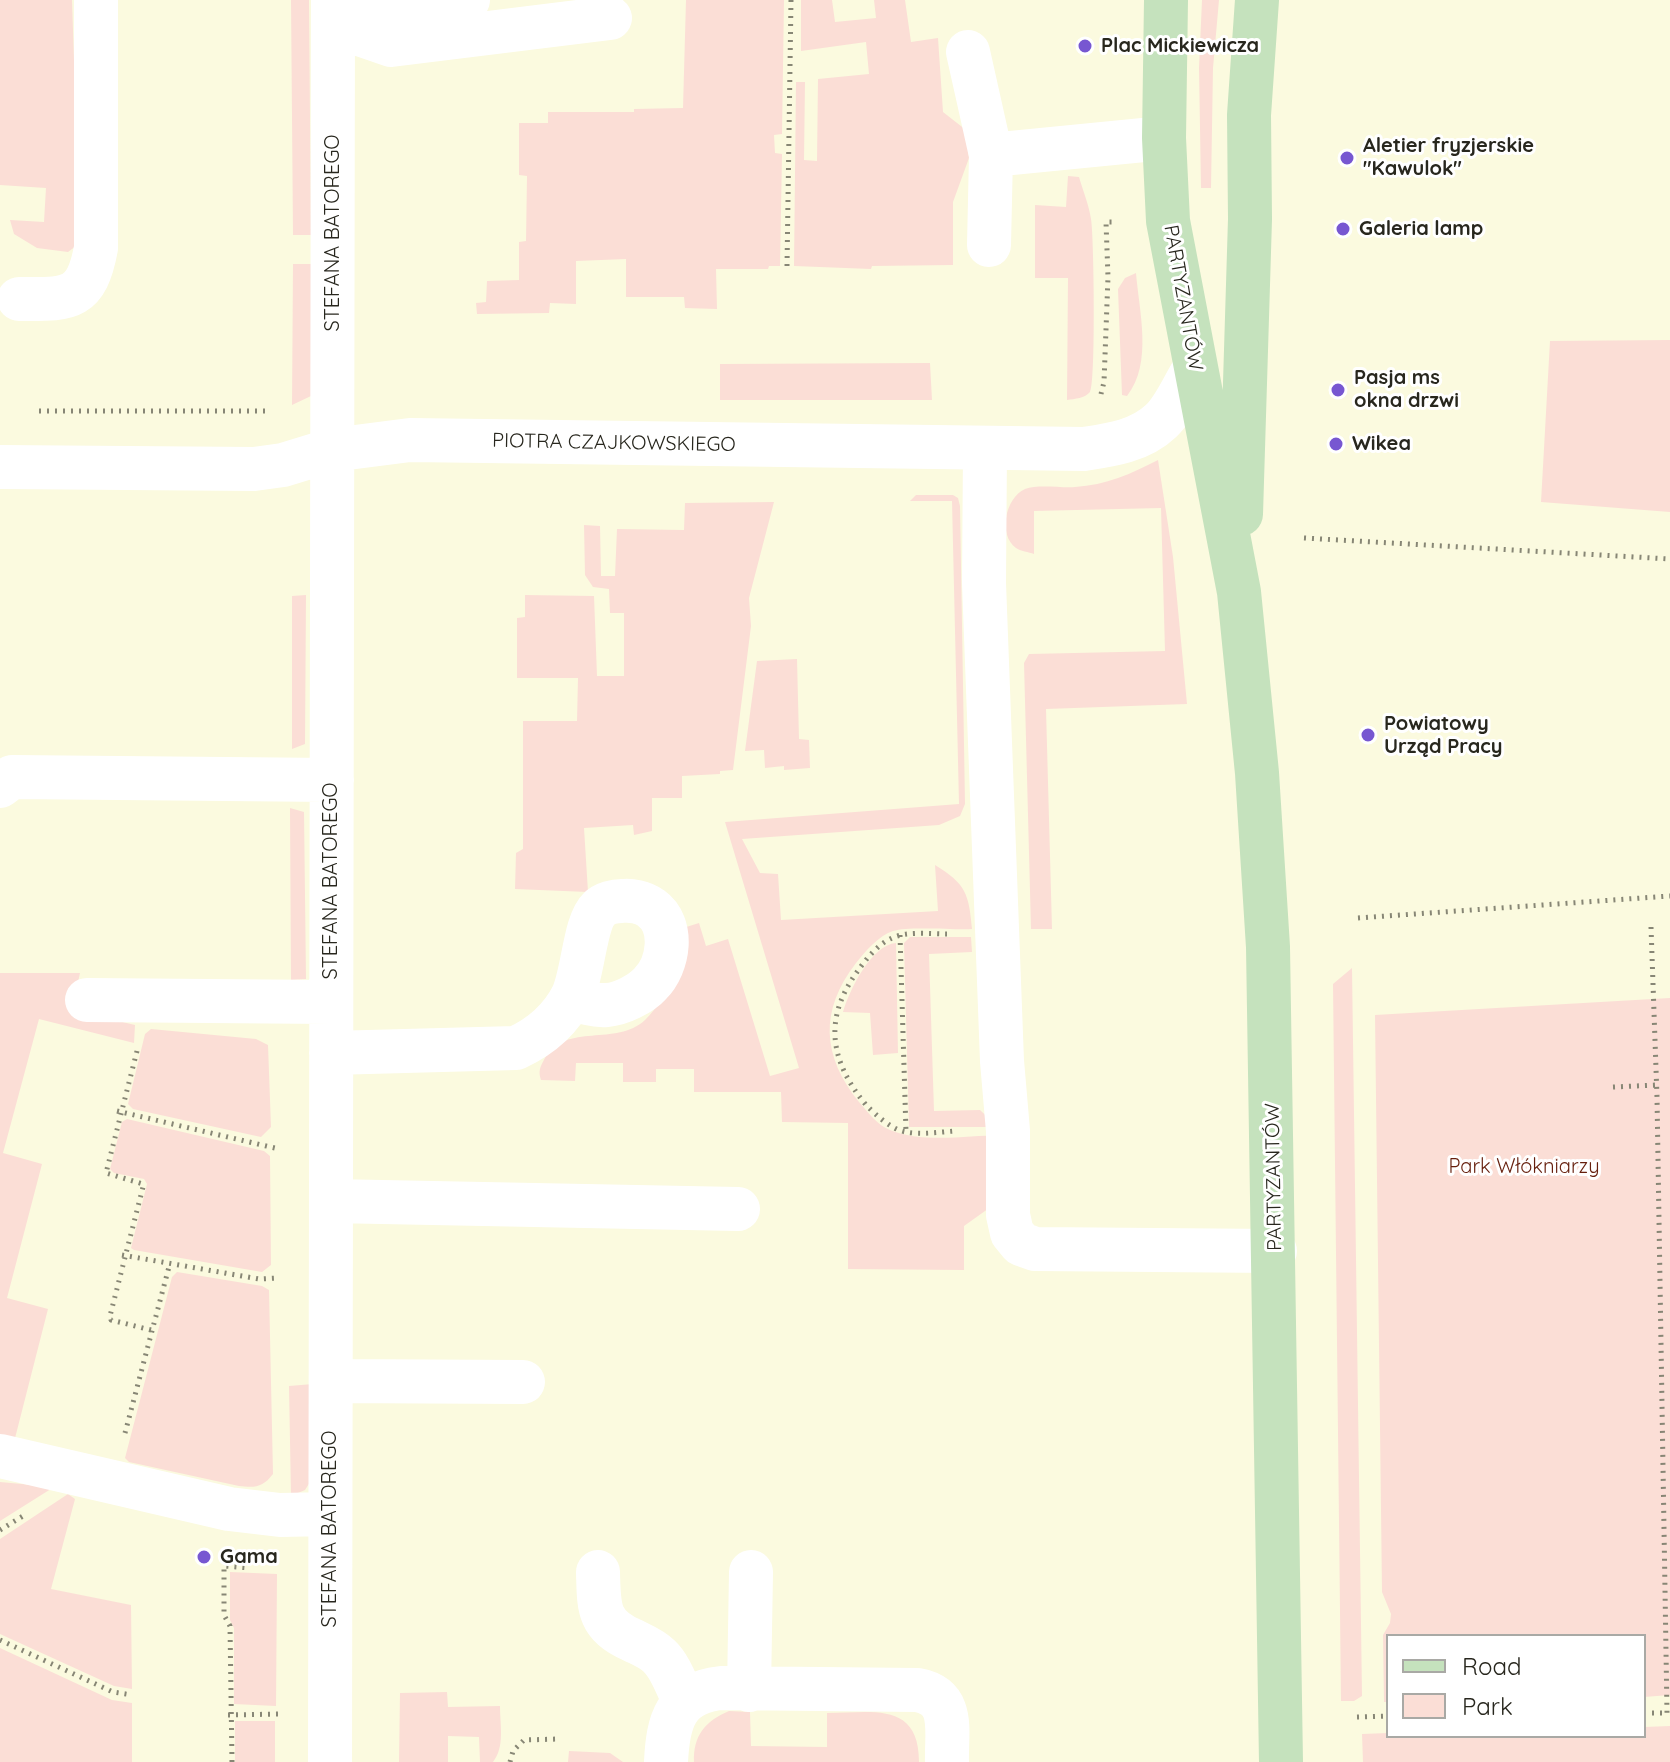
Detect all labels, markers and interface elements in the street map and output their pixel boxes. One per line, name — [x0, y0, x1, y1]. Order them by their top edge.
place label: Plac Mickiewicza — [1101, 34, 1259, 58]
marker: Plac Mickiewicza — [1076, 37, 1094, 55]
street label: STEFANA BATOREGO — [321, 134, 345, 332]
place label: Aletier fryzjerskie "Kawulok" — [1363, 134, 1534, 181]
marker: Aletier fryzjerskie "Kawulok" — [1338, 149, 1356, 167]
place label: Galeria lamp — [1359, 217, 1483, 241]
marker: Galeria lamp — [1334, 220, 1352, 238]
street label: PARTYZANTÓW — [1158, 223, 1208, 373]
place label: Pasja ms okna drzwi — [1354, 366, 1459, 413]
marker: Pasja ms okna drzwi — [1329, 381, 1347, 399]
street label: PIOTRA CZAJKOWSKIEGO — [492, 429, 736, 457]
place label: Wikea — [1352, 432, 1411, 456]
marker: Wikea — [1327, 435, 1345, 453]
place label: Powiatowy Urząd Pracy — [1384, 712, 1502, 759]
marker: Powiatowy Urząd Pracy — [1359, 726, 1377, 744]
street label: STEFANA BATOREGO — [319, 782, 343, 980]
street label: PARTYZANTÓW — [1261, 1103, 1287, 1251]
park label: Park Włókniarzy — [1448, 1155, 1600, 1179]
street label: STEFANA BATOREGO — [318, 1430, 342, 1628]
place label: Gama — [220, 1545, 278, 1569]
marker: Gama — [195, 1548, 213, 1566]
legend — [1386, 1634, 1646, 1738]
text: Road — [1462, 1651, 1522, 1681]
text: Park — [1462, 1691, 1513, 1721]

